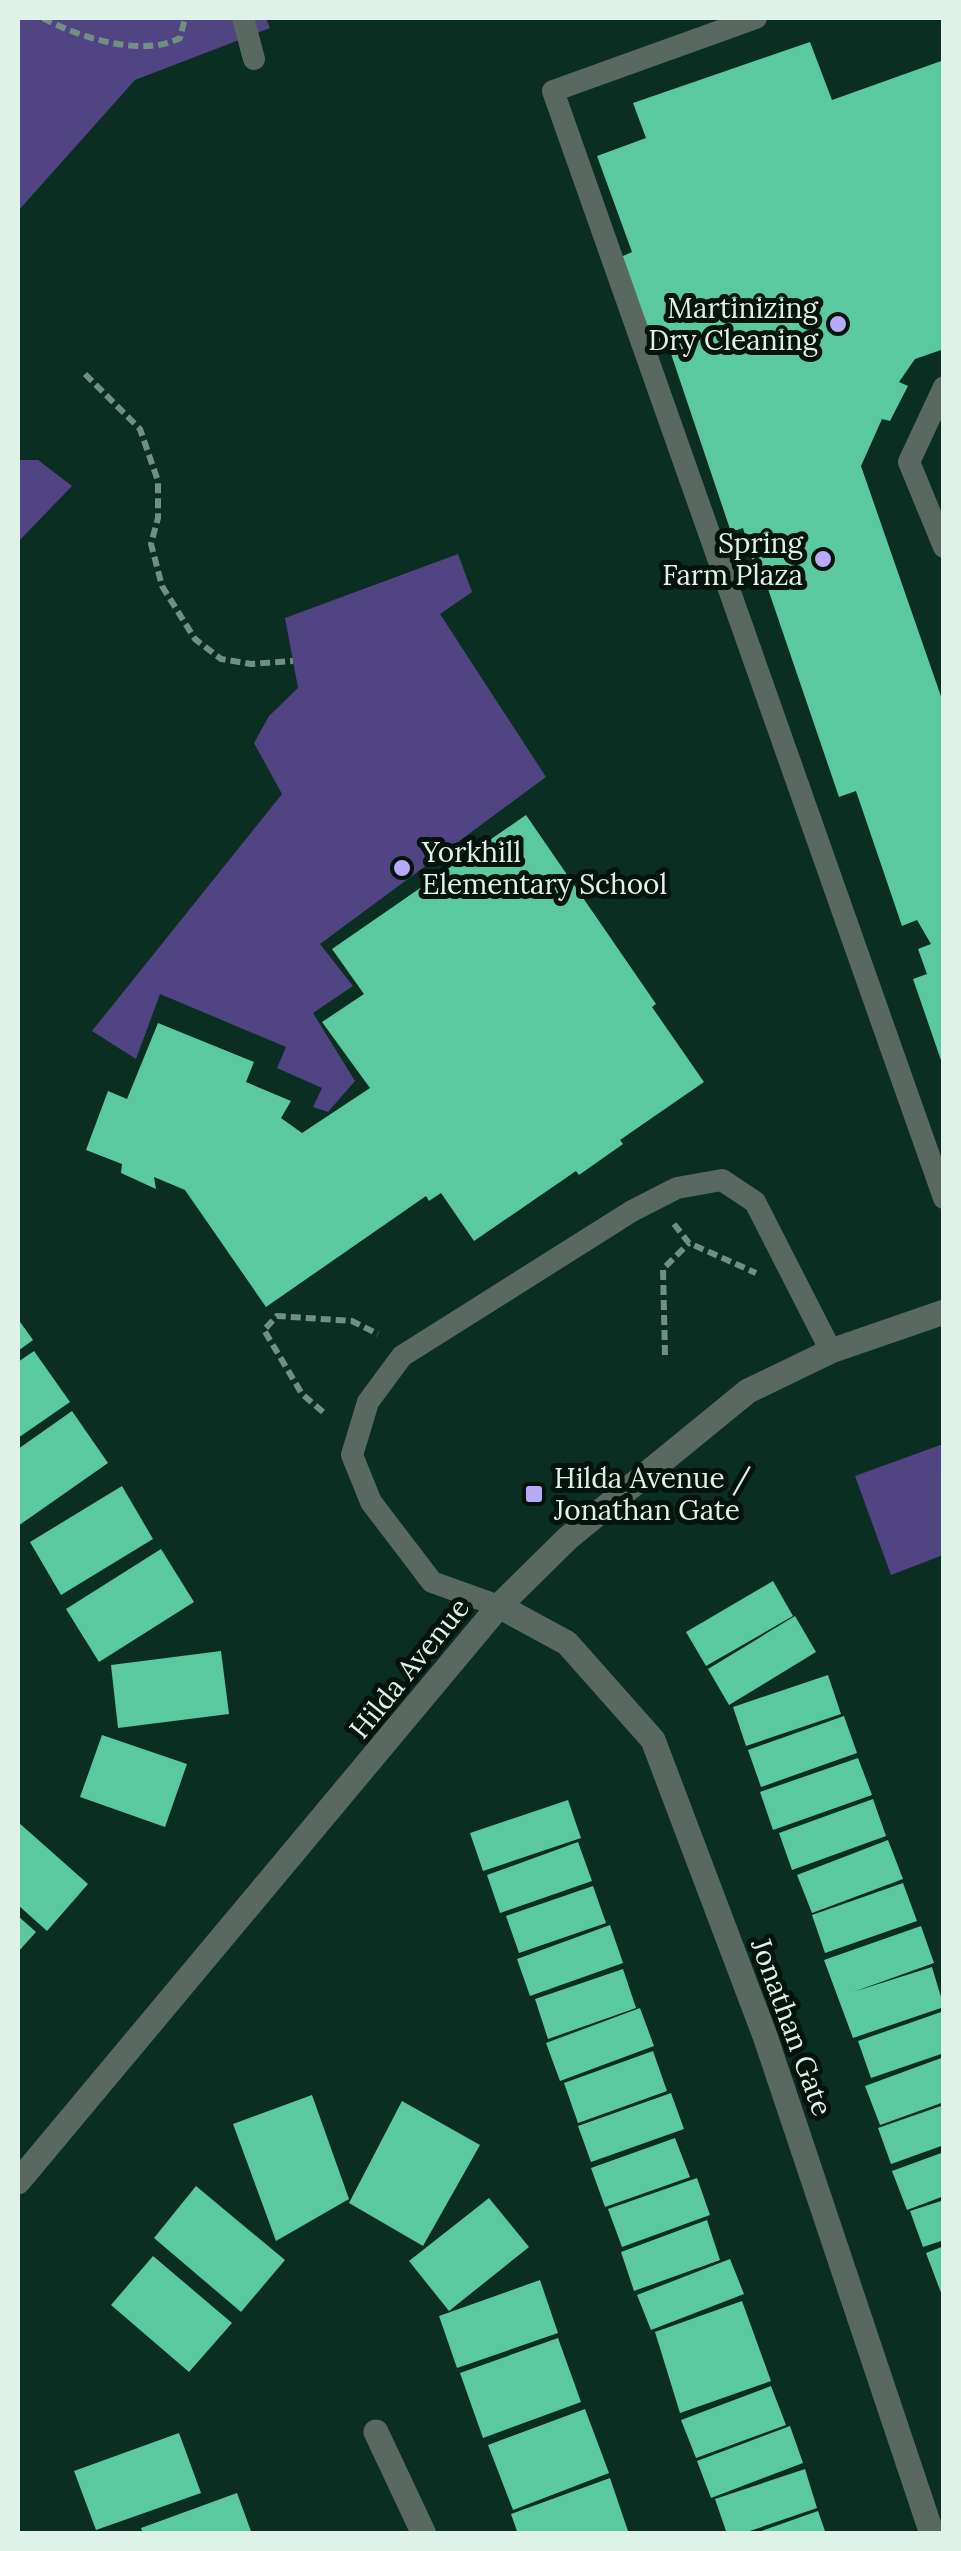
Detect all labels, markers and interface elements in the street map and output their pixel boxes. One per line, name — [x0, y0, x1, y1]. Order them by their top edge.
place label: Martinizing Dry Cleaning — [648, 290, 819, 358]
marker: Martinizing Dry Cleaning — [827, 313, 849, 335]
place label: Spring Farm Plaza — [662, 525, 804, 593]
marker: Spring Farm Plaza — [812, 548, 834, 570]
place label: Yorkhill Elementary School — [421, 834, 667, 902]
marker: Yorkhill Elementary School — [391, 857, 413, 879]
place label: Hilda Avenue / Jonathan Gate — [553, 1460, 751, 1528]
marker: Hilda Avenue / Jonathan Gate — [523, 1483, 545, 1505]
street label: Hilda Avenue — [341, 1590, 477, 1746]
street label: Jonathan Gate — [743, 1933, 841, 2121]

